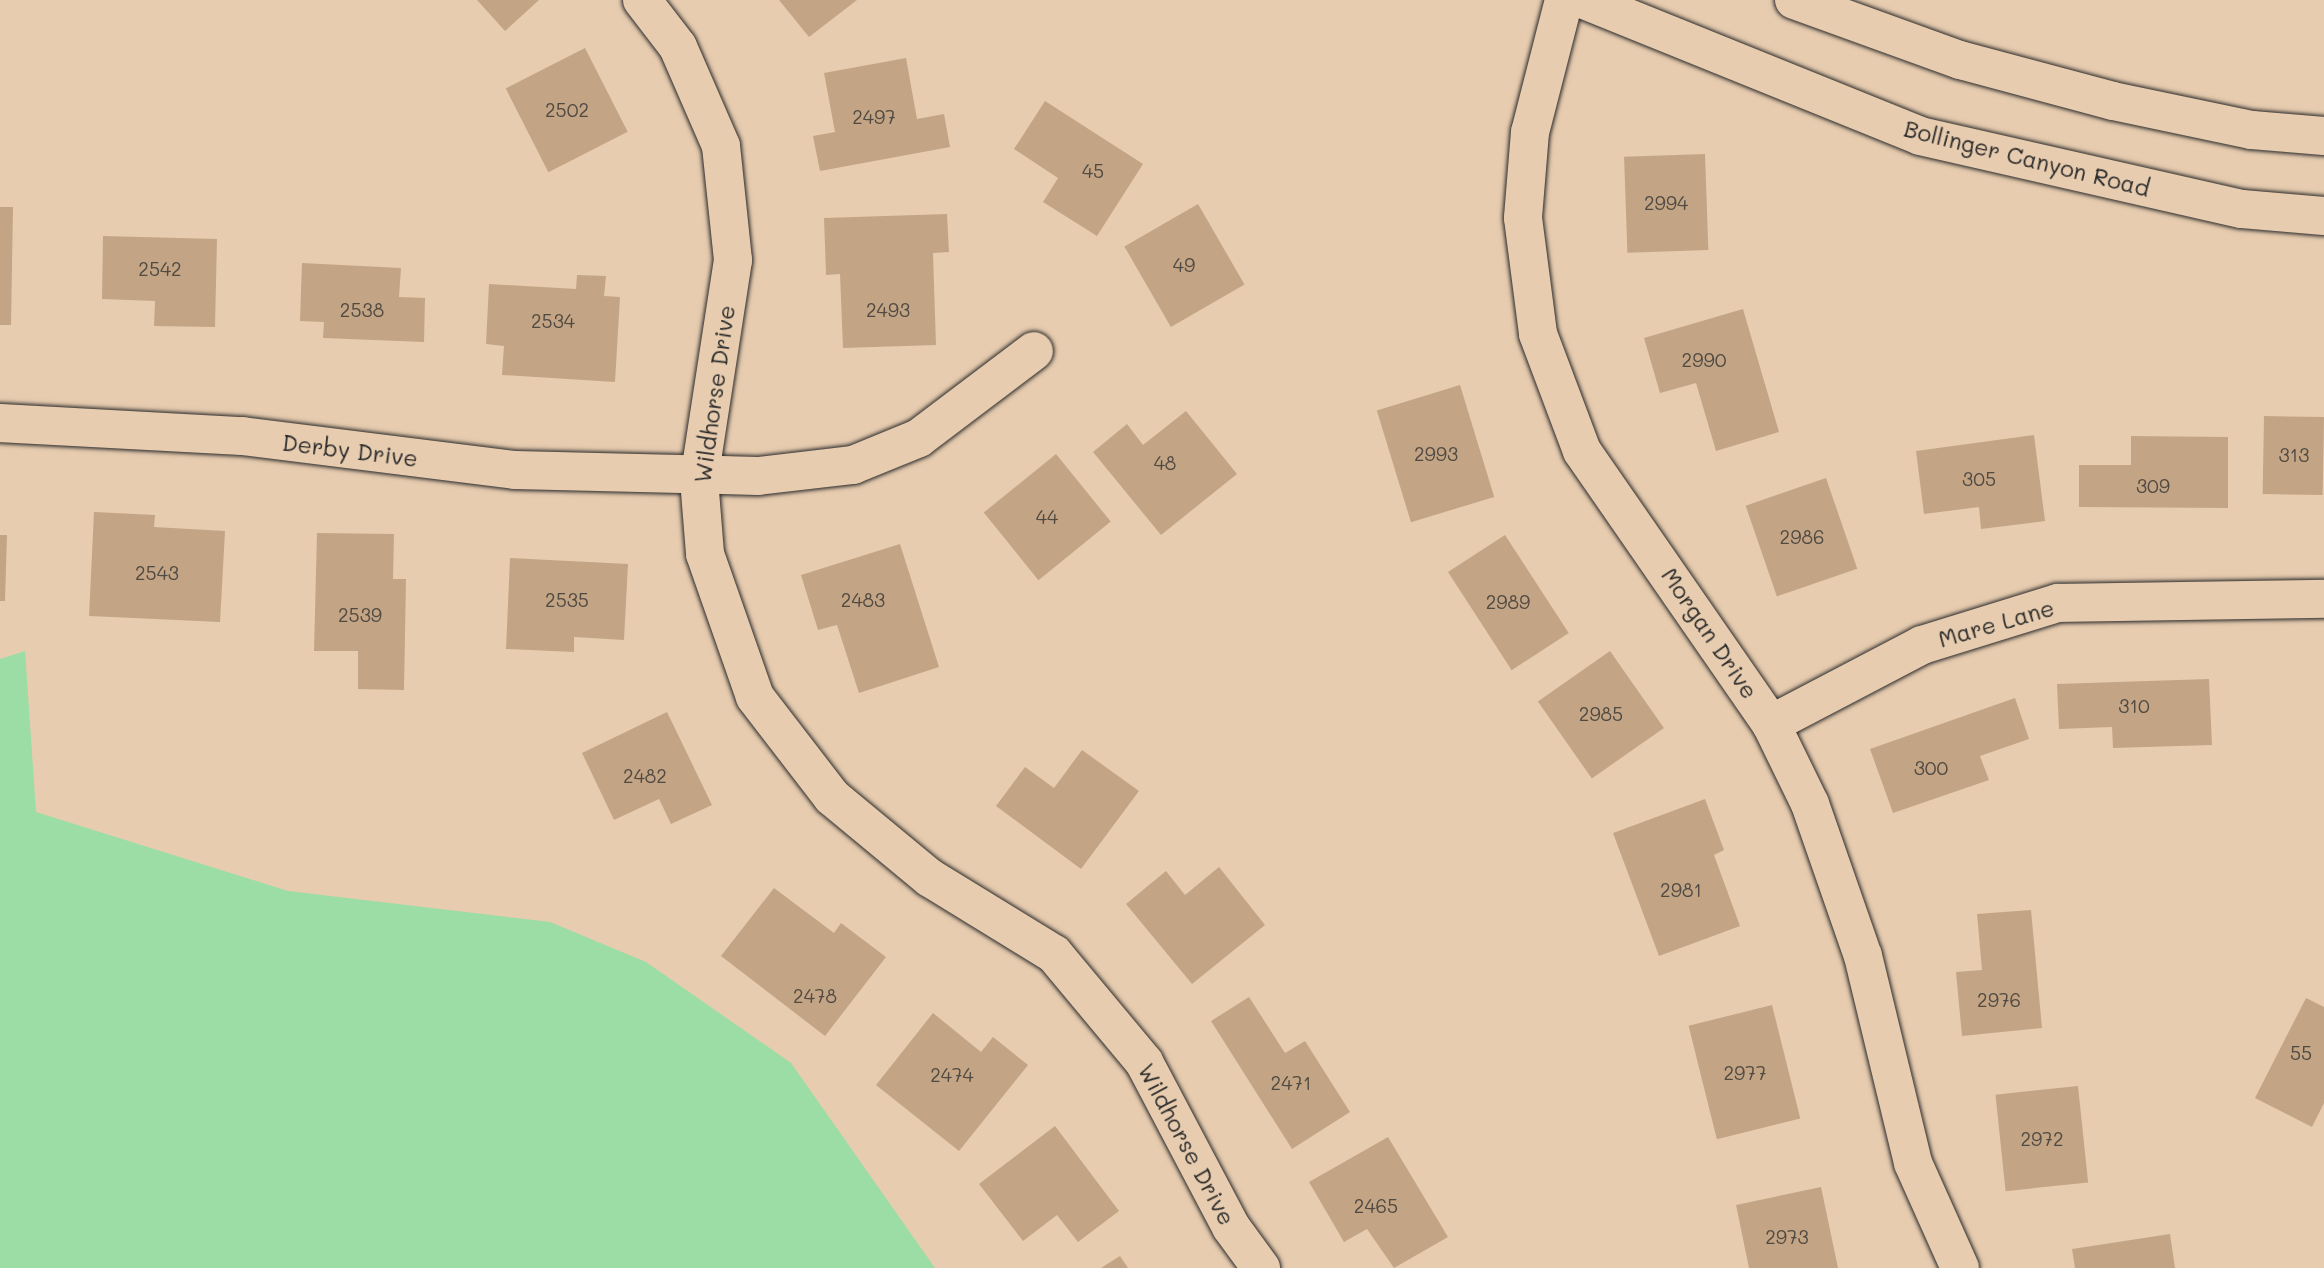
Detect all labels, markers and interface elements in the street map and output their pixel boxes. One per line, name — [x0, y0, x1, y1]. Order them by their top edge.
house number: 2502 — [545, 99, 589, 121]
house number: 2497 — [852, 106, 896, 128]
street label: Bollinger Canyon Road — [1901, 114, 2153, 202]
house number: 45 — [1082, 160, 1104, 182]
house number: 2994 — [1644, 192, 1688, 214]
house number: 49 — [1173, 254, 1195, 276]
house number: 2542 — [138, 258, 182, 280]
house number: 2538 — [340, 299, 384, 321]
house number: 2493 — [866, 299, 910, 321]
street label: Wildhorse Drive — [688, 303, 740, 485]
house number: 2534 — [531, 310, 575, 332]
house number: 2990 — [1682, 349, 1726, 371]
street label: Derby Drive — [281, 428, 419, 472]
house number: 2993 — [1414, 443, 1458, 465]
house number: 313 — [2279, 444, 2309, 466]
house number: 48 — [1154, 452, 1176, 474]
house number: 305 — [1962, 468, 1996, 490]
house number: 309 — [2136, 475, 2170, 497]
house number: 44 — [1036, 506, 1058, 528]
house number: 2986 — [1780, 526, 1824, 548]
house number: 2543 — [135, 562, 179, 584]
street label: Morgan Drive — [1656, 562, 1764, 704]
house number: 2535 — [545, 589, 589, 611]
house number: 2483 — [841, 589, 885, 611]
house number: 2989 — [1486, 591, 1530, 613]
street label: Mare Lane — [1935, 593, 2057, 653]
house number: 2539 — [338, 604, 382, 626]
house number: 310 — [2118, 695, 2150, 717]
house number: 2985 — [1579, 703, 1623, 725]
house number: 300 — [1914, 757, 1948, 779]
house number: 2482 — [623, 765, 667, 787]
house number: 2981 — [1660, 879, 1702, 901]
house number: 2478 — [793, 985, 837, 1007]
house number: 2976 — [1977, 989, 2021, 1011]
house number: 55 — [2290, 1042, 2312, 1064]
street label: Wildhorse Drive — [1133, 1058, 1241, 1230]
house number: 2977 — [1724, 1062, 1766, 1084]
house number: 2474 — [930, 1064, 974, 1086]
house number: 2471 — [1271, 1072, 1311, 1094]
house number: 2972 — [2021, 1128, 2063, 1150]
house number: 2465 — [1354, 1195, 1398, 1217]
house number: 2973 — [1765, 1226, 1809, 1248]

